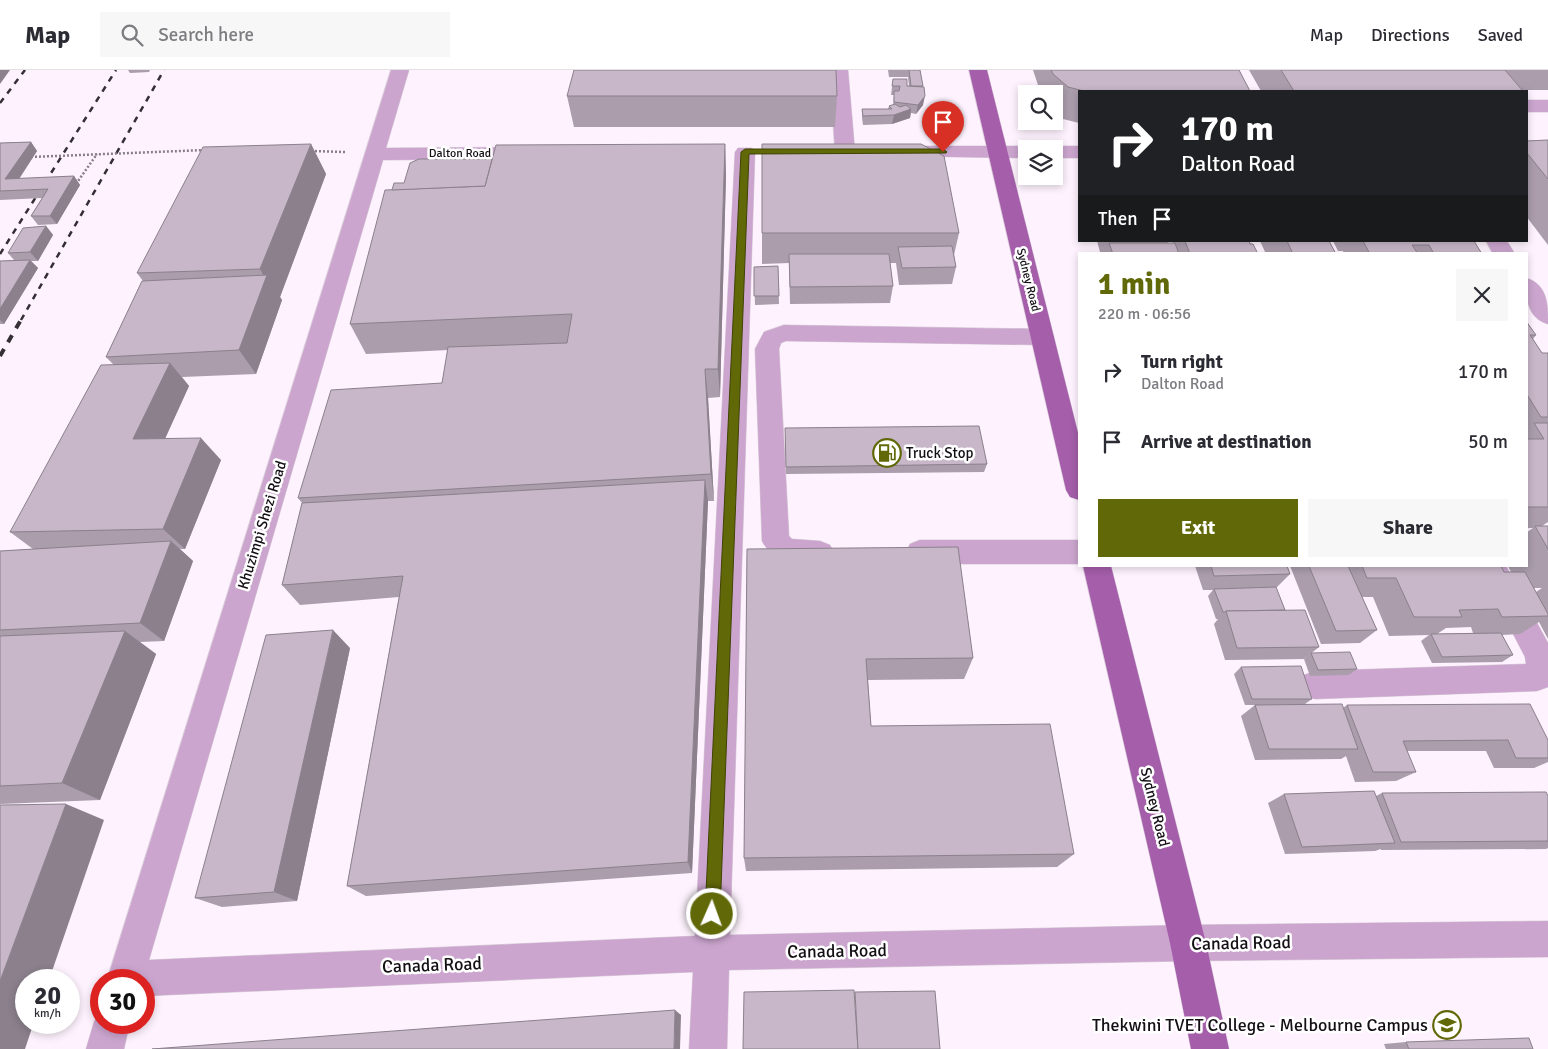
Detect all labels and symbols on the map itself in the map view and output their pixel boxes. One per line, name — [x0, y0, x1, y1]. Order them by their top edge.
pin — [922, 101, 964, 152]
street label: Dalton Road — [429, 146, 491, 161]
street label: Sydney Road — [1013, 247, 1043, 313]
fuel station icon: Truck Stop — [872, 438, 902, 468]
place label: Truck Stop — [906, 444, 973, 462]
street label: Khuzimpi Shezi Road — [234, 458, 290, 591]
street label: Sydney Road — [1136, 766, 1174, 848]
position arrow — [685, 887, 737, 939]
street label: Canada Road — [1191, 931, 1291, 955]
street label: Canada Road — [787, 939, 887, 963]
street label: Canada Road — [382, 952, 482, 978]
speed limit sign: 30 — [90, 969, 155, 1034]
school or university icon: Thekwini TVET College - Melbourne Campus — [1432, 1010, 1462, 1040]
place label: Thekwini TVET College - Melbourne Campus — [1092, 1014, 1428, 1036]

